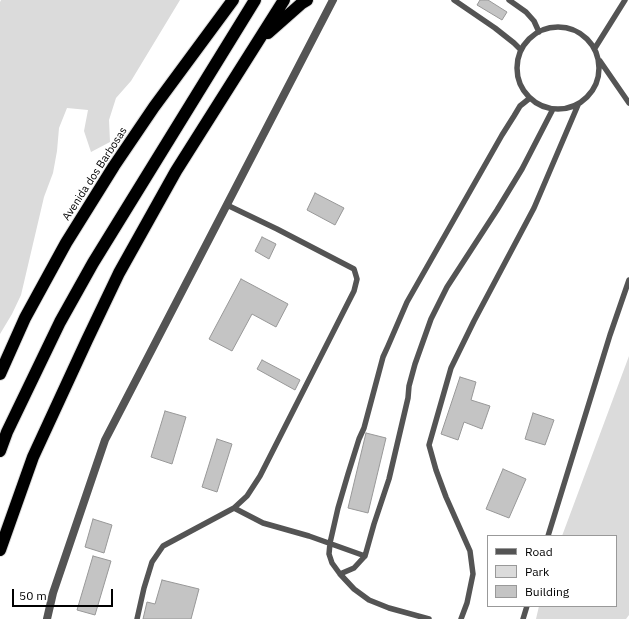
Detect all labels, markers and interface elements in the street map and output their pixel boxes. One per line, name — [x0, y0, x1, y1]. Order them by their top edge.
street label: Avenida dos Barbosas — [60, 125, 130, 223]
legend — [487, 535, 617, 607]
text: Road — [525, 544, 553, 559]
text: Park — [525, 564, 549, 579]
scale bar — [14, 581, 115, 607]
text: Building — [525, 584, 569, 599]
text: 50 m — [19, 588, 47, 603]

